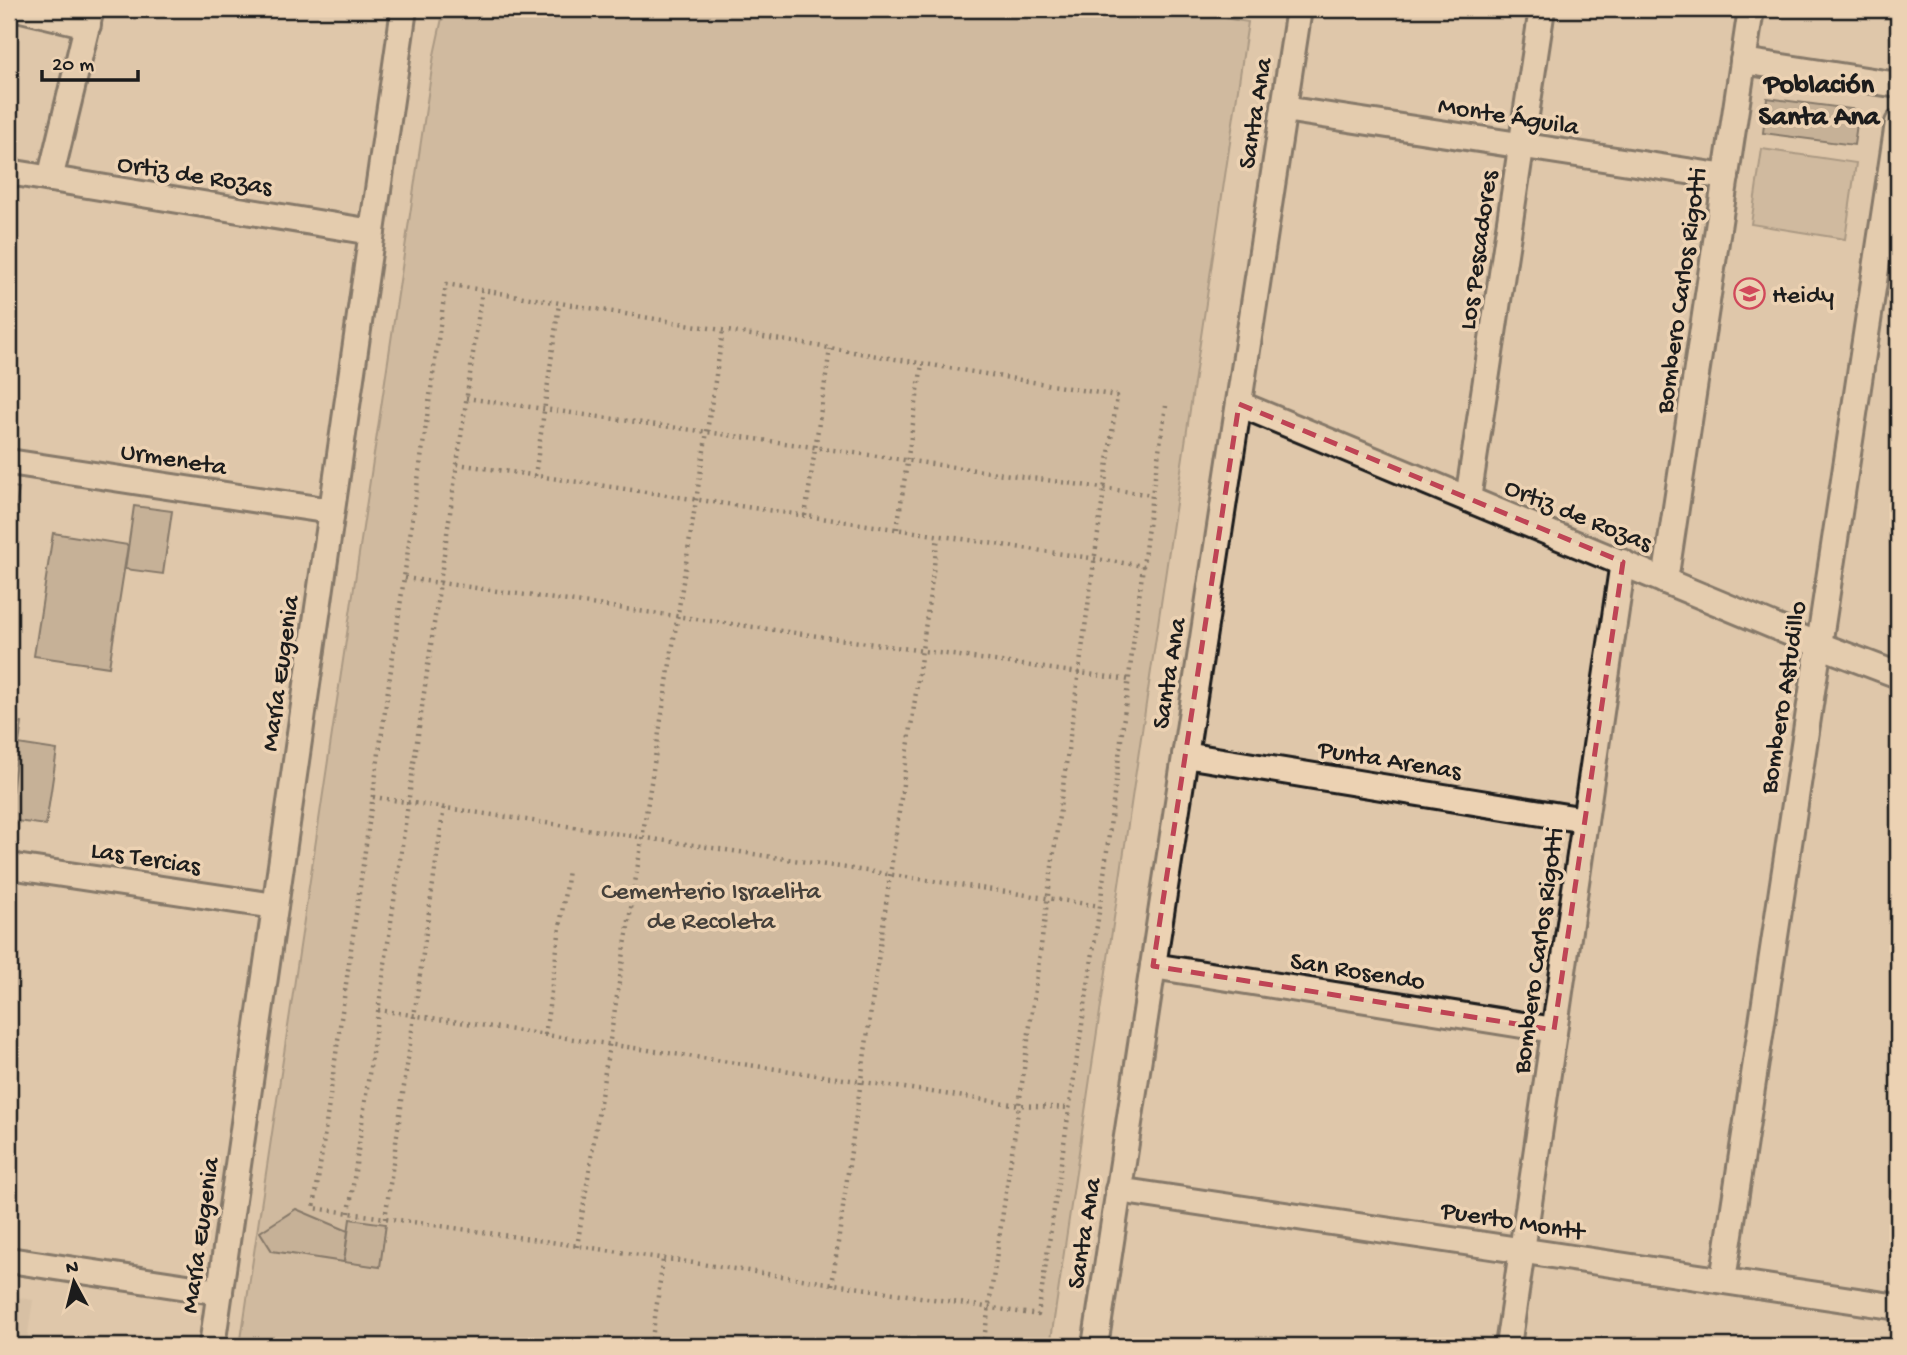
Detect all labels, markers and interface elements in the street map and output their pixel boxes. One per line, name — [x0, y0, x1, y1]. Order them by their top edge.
scale bar — [42, 38, 138, 82]
text: 20 m — [52, 54, 94, 79]
street label: Santa Ana — [1233, 54, 1282, 172]
district label: Población Santa Ana — [1759, 70, 1881, 135]
street label: Monte Águila — [1436, 92, 1582, 145]
street label: Ortiz de Rozas — [115, 150, 275, 205]
street label: Bombero Carlos Rigotti — [1651, 166, 1716, 417]
street label: Los Pescadores — [1454, 168, 1507, 332]
school or university icon: Heidy — [1732, 276, 1766, 310]
place label: Heidy — [1772, 282, 1834, 313]
street label: Urmeneta — [118, 438, 230, 485]
street label: Ortiz de Rozas — [1499, 474, 1657, 561]
street label: María Eugenia — [256, 592, 309, 753]
street label: Bombero Astudillo — [1755, 599, 1816, 797]
street label: Santa Ana — [1147, 614, 1196, 732]
street label: Punta Arenas — [1315, 736, 1464, 789]
street label: Bombero Carlos Rigotti — [1508, 826, 1573, 1077]
street label: Las Tercias — [88, 836, 204, 885]
park label: Cementerio Israelita de Recoleta — [601, 878, 822, 939]
street label: San Rosendo — [1288, 947, 1427, 999]
street label: María Eugenia — [176, 1154, 229, 1315]
street label: Santa Ana — [1062, 1174, 1111, 1292]
street label: Puerto Montt — [1437, 1197, 1588, 1250]
north arrow — [38, 1246, 108, 1316]
text: N — [65, 1256, 80, 1281]

